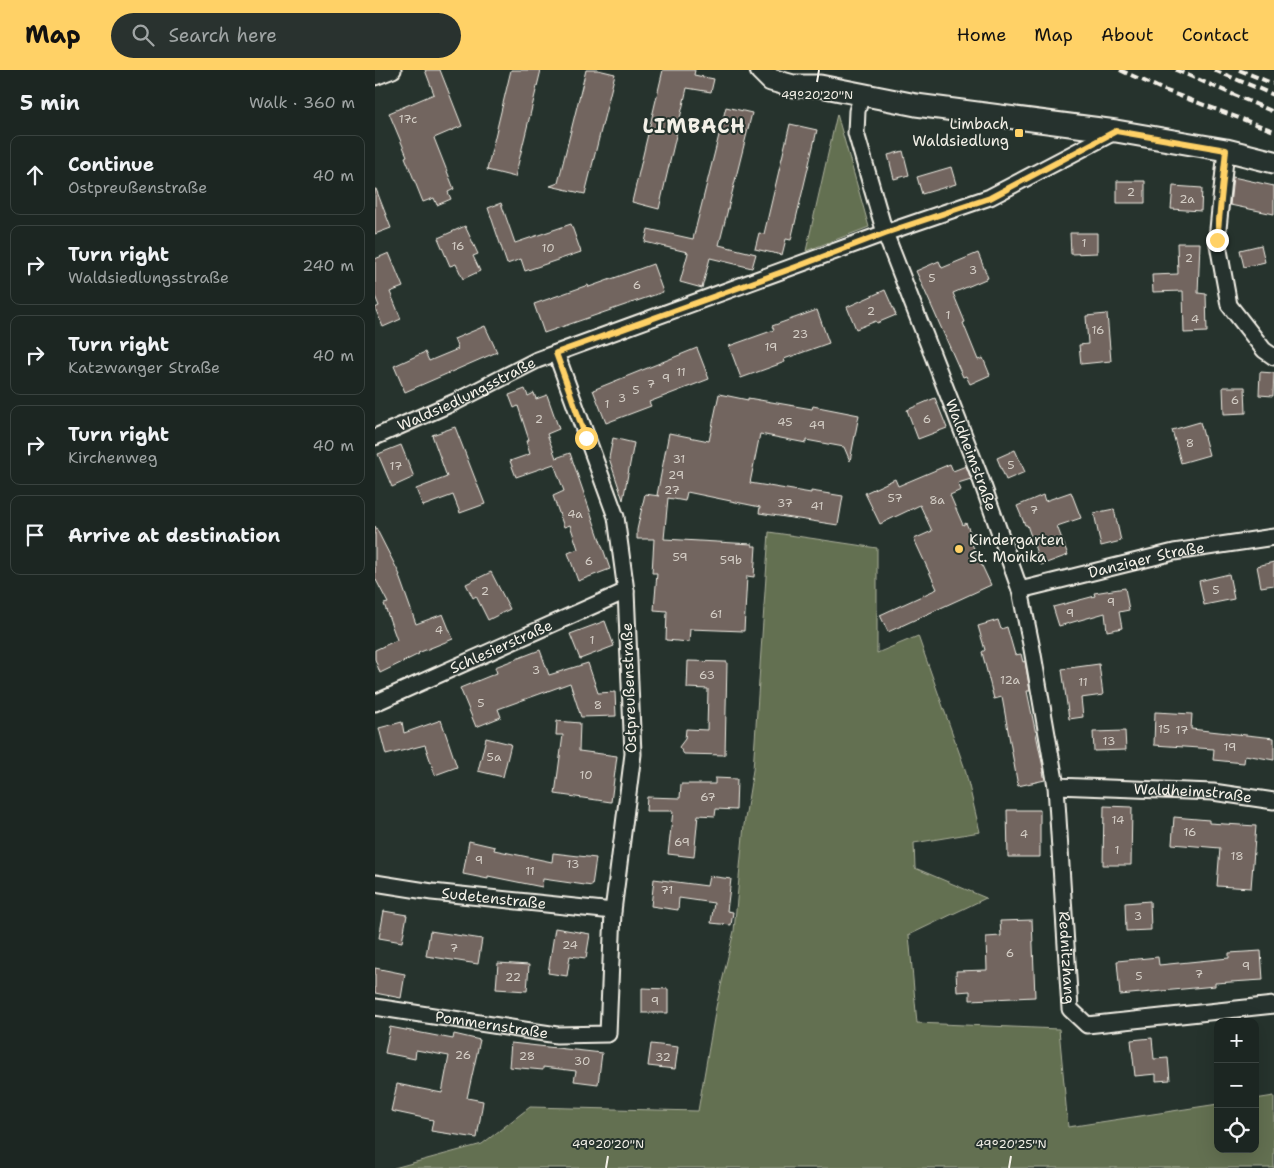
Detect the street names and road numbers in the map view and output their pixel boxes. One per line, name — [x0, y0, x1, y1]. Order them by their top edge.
street label: Waldsiedlungsstraße — [394, 352, 539, 436]
street label: Waldheimstraße — [941, 396, 1001, 514]
street label: Danziger Straße — [1086, 538, 1206, 583]
street label: Schlesierstraße — [447, 615, 556, 678]
street label: Ostpreußenstraße — [617, 622, 641, 754]
street label: Waldheimstraße — [1133, 779, 1253, 808]
street label: Sudetenstraße — [441, 883, 547, 914]
street label: Rednitzhang — [1054, 911, 1080, 1005]
street label: Pommernstraße — [434, 1006, 550, 1044]

